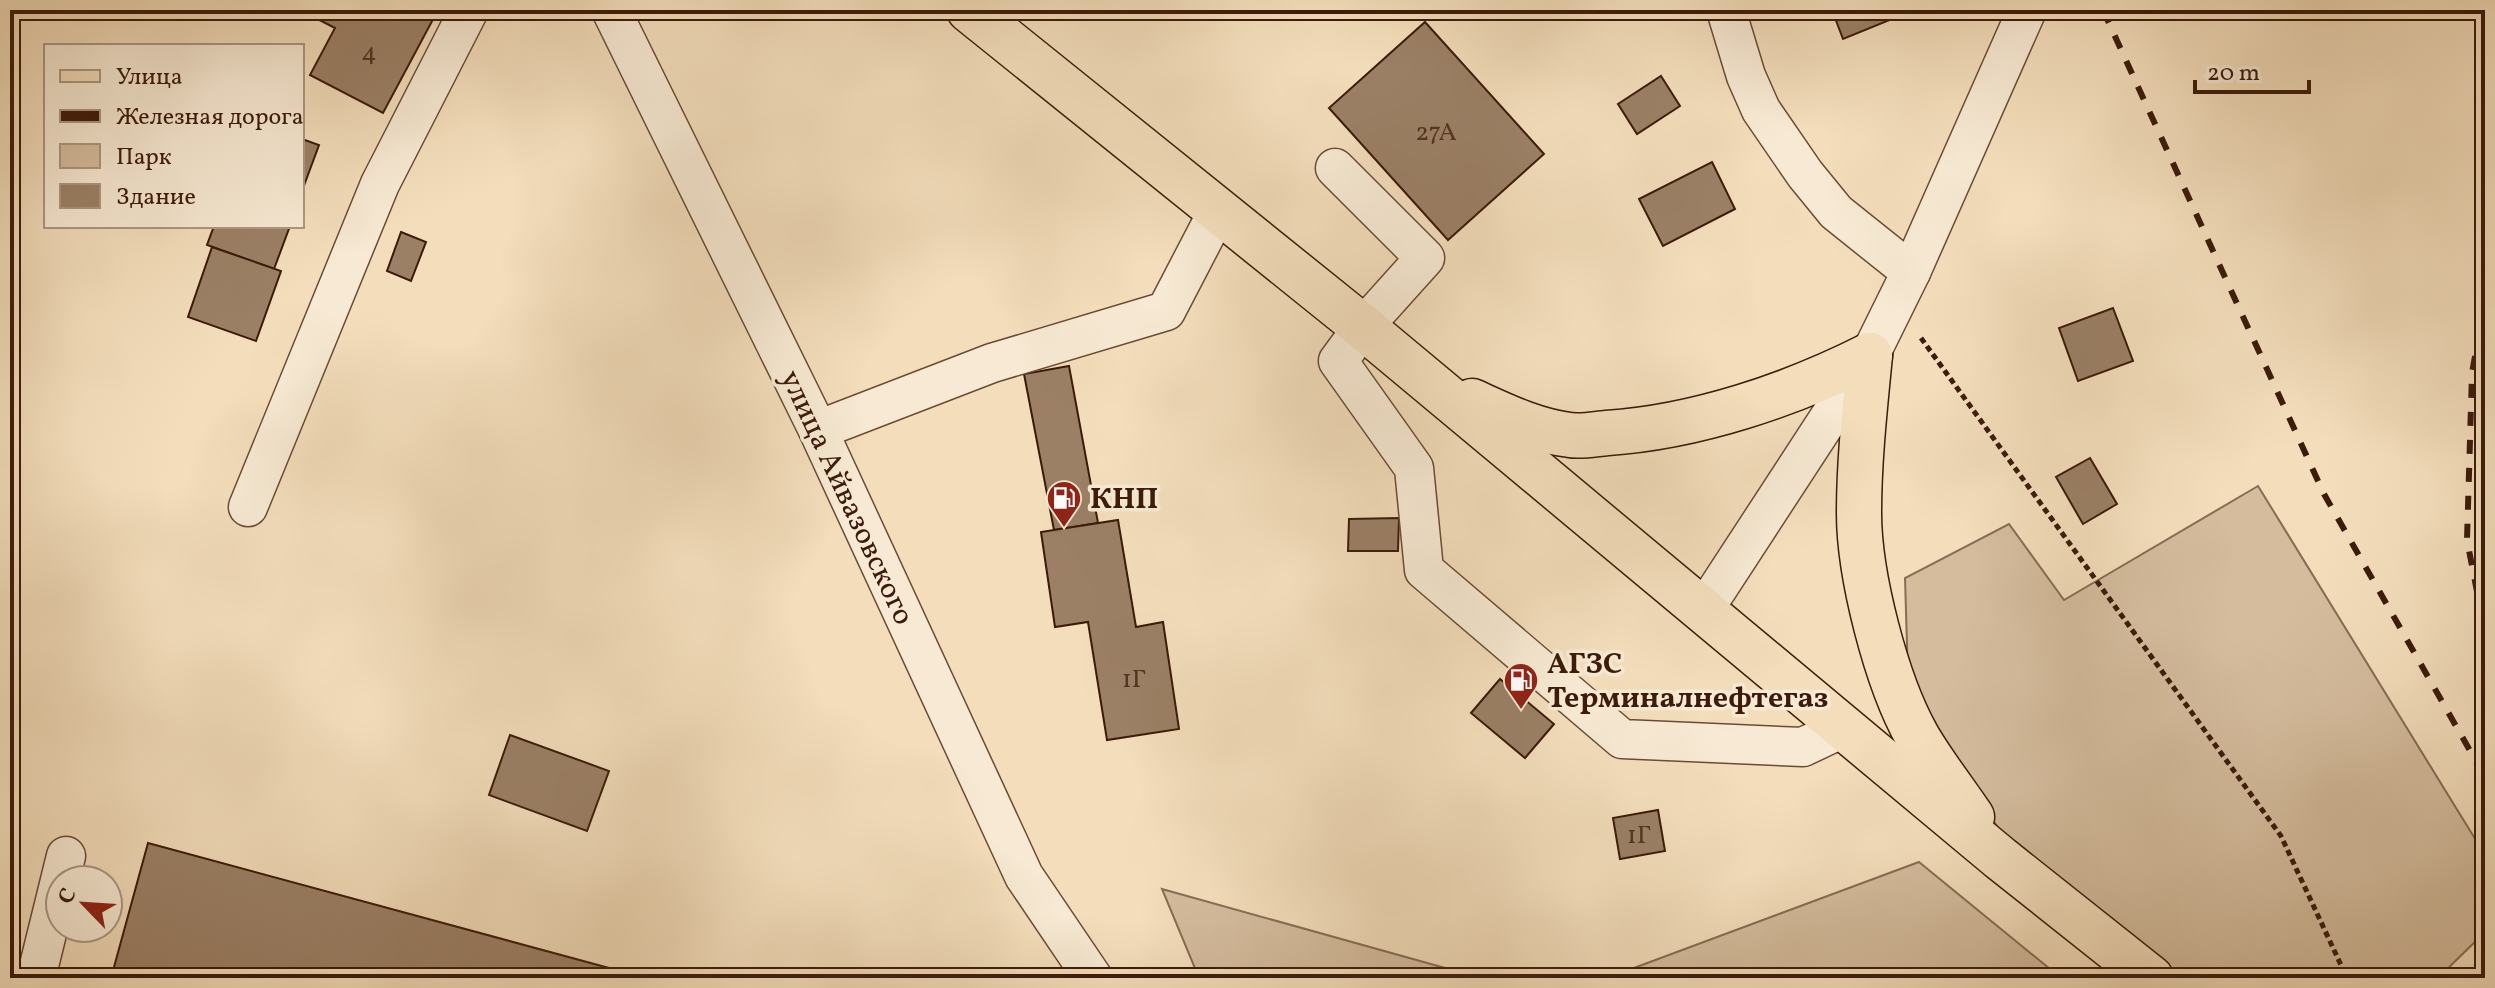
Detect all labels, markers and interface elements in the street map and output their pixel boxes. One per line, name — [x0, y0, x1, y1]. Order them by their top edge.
house number: 4 — [361, 35, 377, 71]
legend — [44, 44, 304, 228]
scale bar — [2195, 44, 2309, 94]
text: 20 m — [2207, 57, 2260, 91]
text: Улица — [116, 61, 183, 95]
text: Железная дорога — [116, 101, 304, 135]
house number: 27А — [1415, 115, 1457, 151]
text: Парк — [116, 141, 172, 175]
text: Здание — [116, 181, 196, 215]
street label: улица Айвазовского — [769, 363, 924, 632]
fuel station icon: КНП — [1045, 479, 1083, 529]
place label: КНП — [1090, 479, 1158, 521]
place label: АГЗС Терминалнефтегаз — [1547, 644, 1829, 720]
fuel station icon: АГЗС Терминалнефтегаз — [1502, 661, 1540, 711]
house number: 1Г — [1122, 662, 1146, 698]
house number: 1Г — [1627, 818, 1651, 854]
north arrow — [44, 864, 124, 944]
text: С — [51, 884, 85, 910]

